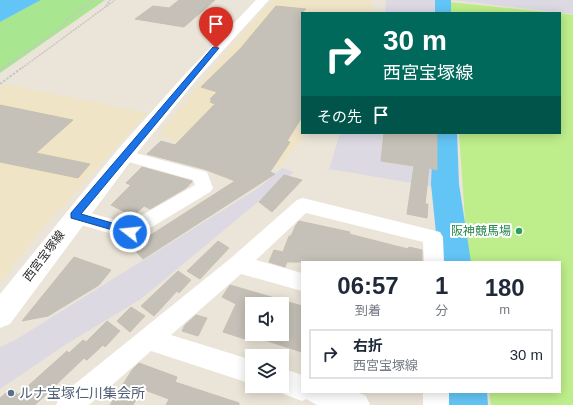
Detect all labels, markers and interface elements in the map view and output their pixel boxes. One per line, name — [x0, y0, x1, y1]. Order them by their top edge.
pin — [199, 7.0, 233, 48]
icon: arrive — [205, 13, 227, 35]
text: 30 m — [383, 25, 447, 56]
icon: right — [317, 28, 369, 80]
text: 西宮宝塚線 — [383, 63, 473, 83]
icon: arrive — [370, 104, 392, 126]
text: その先 — [317, 108, 362, 125]
position arrow — [109, 211, 151, 253]
place label: 阪神競馬場 — [451, 224, 511, 238]
marker: 阪神競馬場 — [514, 226, 524, 236]
street label: 西宮宝塚線 — [20, 228, 68, 284]
text: 06:57 — [337, 272, 399, 299]
text: 1 — [435, 272, 448, 299]
text: 180 — [485, 274, 525, 301]
map controls — [245, 297, 289, 393]
button: sound — [245, 297, 289, 341]
text: m — [499, 302, 510, 317]
text: 到着 — [355, 303, 381, 318]
text: 分 — [435, 303, 448, 318]
text: 右折 — [353, 337, 383, 354]
icon: right — [319, 343, 341, 365]
text: 30 m — [510, 346, 543, 363]
button: layers — [245, 349, 289, 393]
text: 西宮宝塚線 — [353, 358, 418, 373]
place label: ルナ宝塚仁川集会所 — [19, 385, 145, 401]
marker: ルナ宝塚仁川集会所 — [6, 388, 16, 398]

